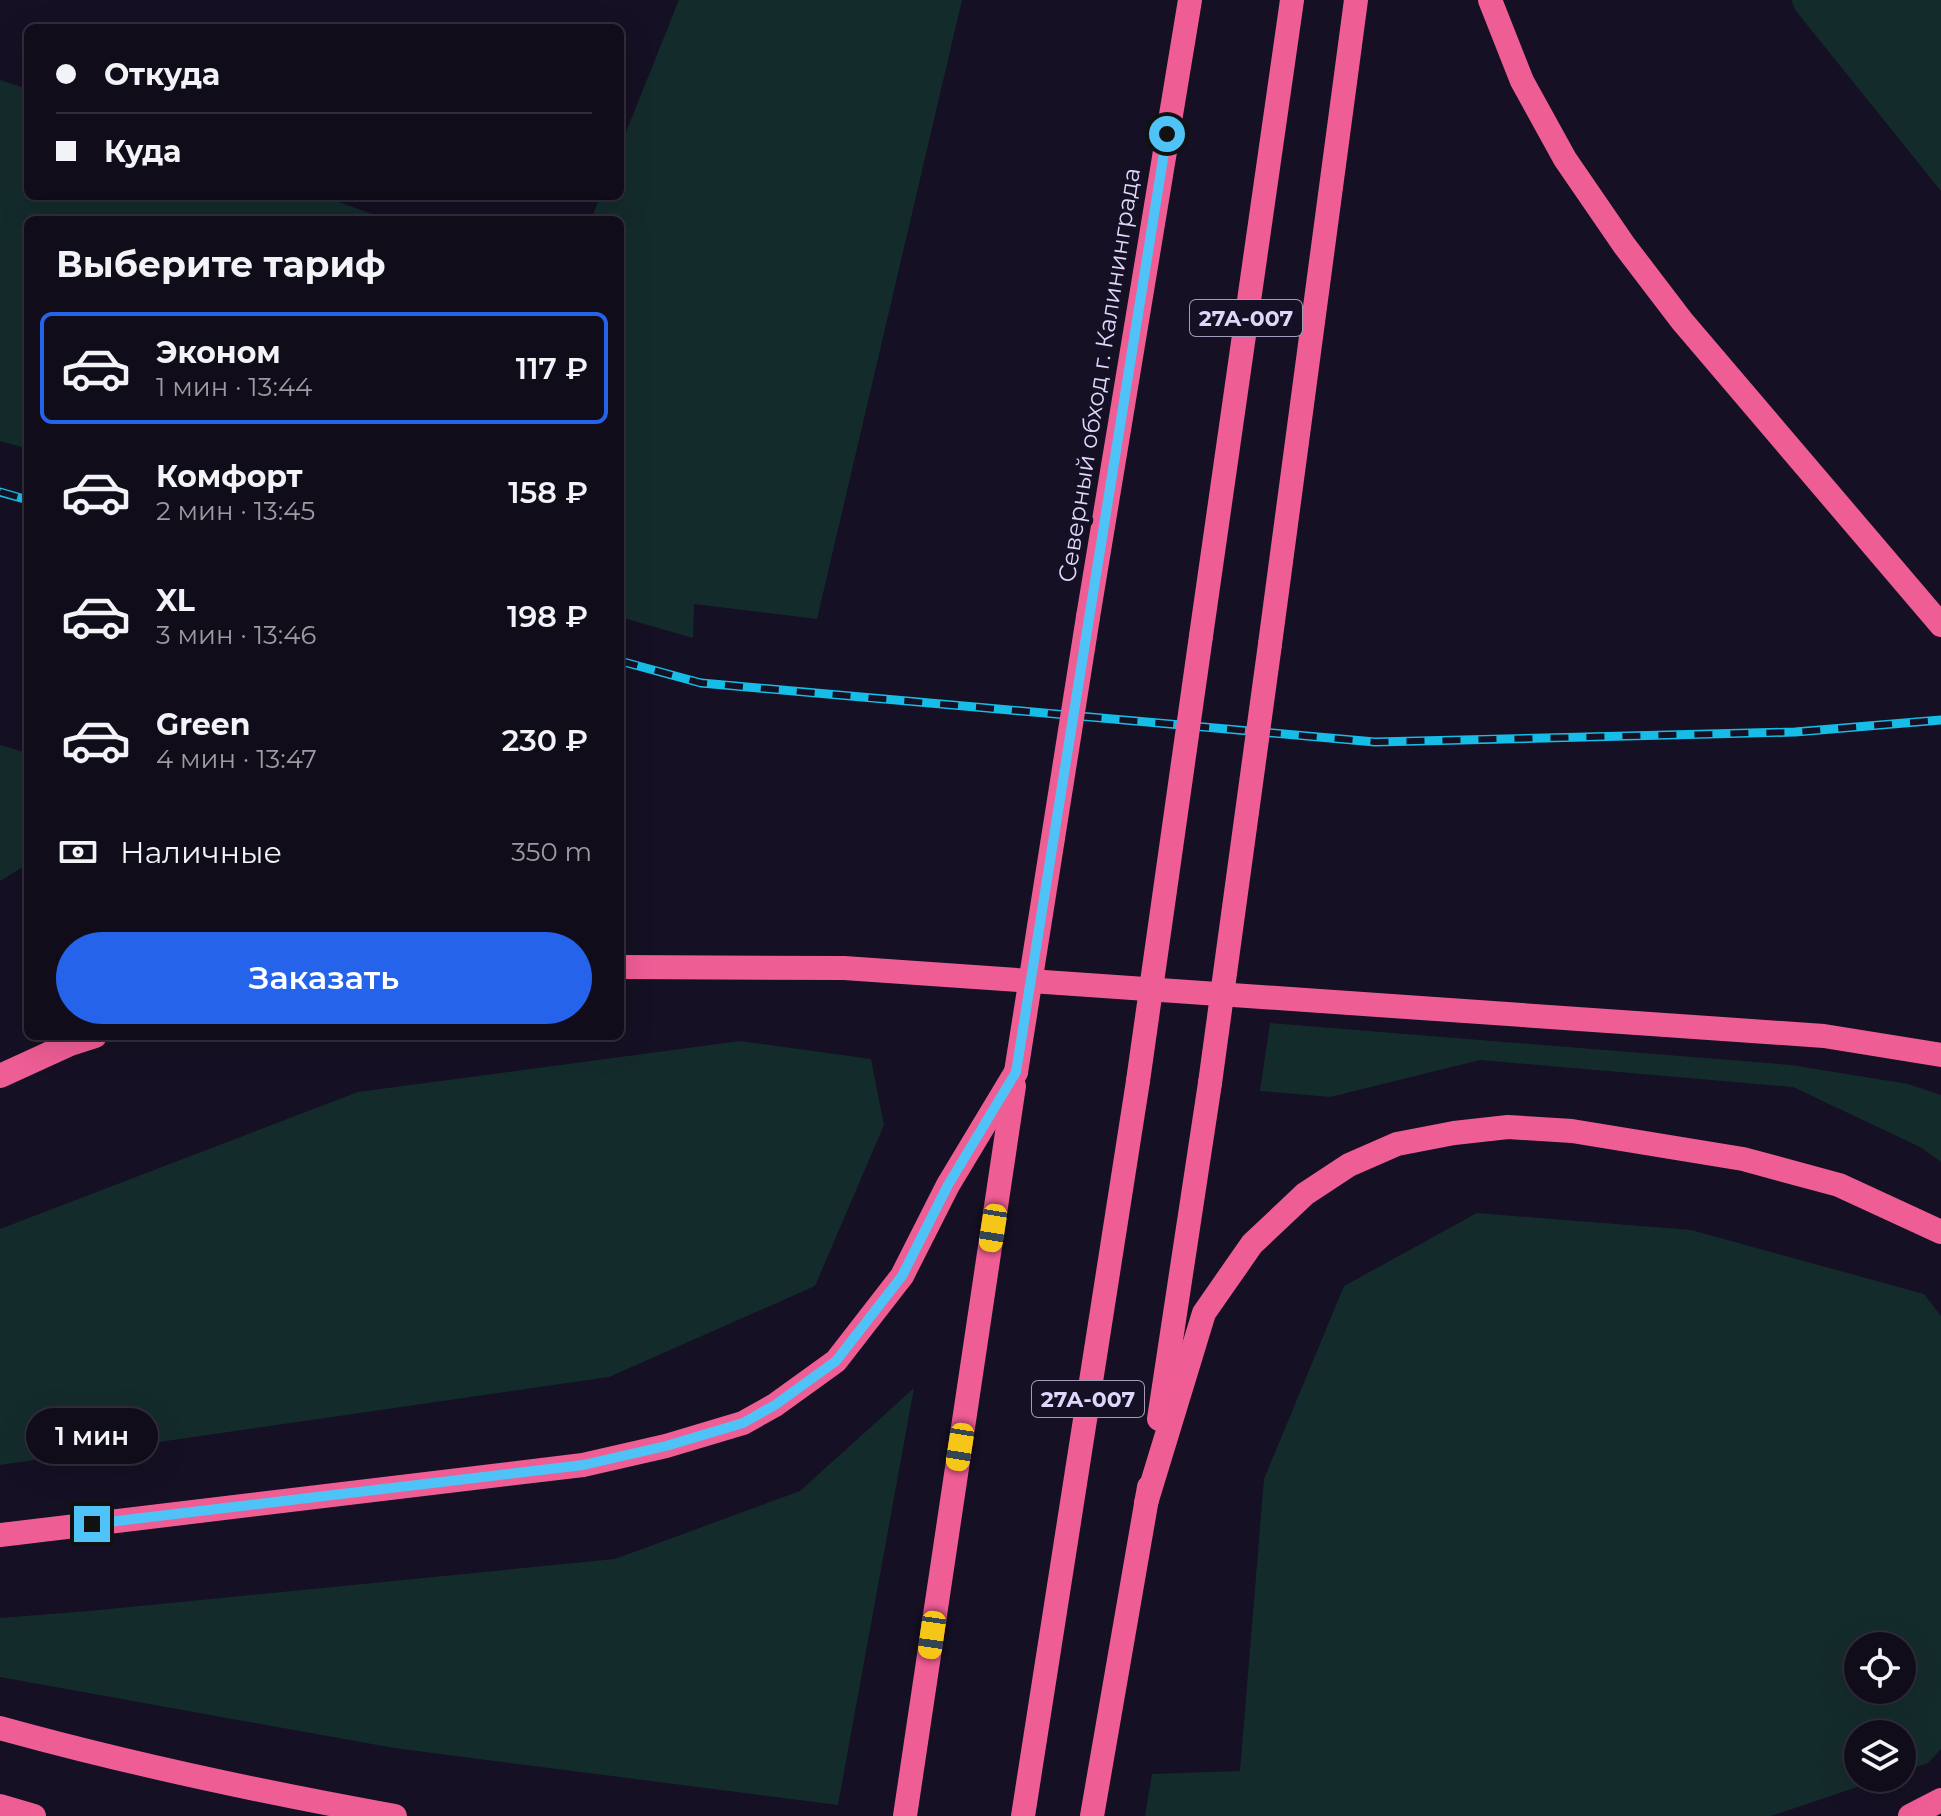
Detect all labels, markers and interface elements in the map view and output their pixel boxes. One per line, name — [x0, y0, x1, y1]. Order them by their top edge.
text: Откуда — [104, 56, 220, 93]
route start — [1149, 116, 1185, 152]
text: Куда — [104, 133, 181, 170]
street label: Северный обход г. Калининграда — [1052, 166, 1146, 584]
text: Выберите тариф — [56, 242, 386, 286]
road number: 27А-007 — [1190, 300, 1302, 336]
icon: car — [60, 332, 132, 404]
text: Эконом — [156, 334, 281, 371]
text: 117 ₽ — [516, 350, 588, 387]
text: 1 мин · 13:44 — [156, 371, 312, 403]
icon: car — [60, 456, 132, 528]
text: Комфорт — [156, 458, 303, 495]
text: 158 ₽ — [508, 474, 588, 511]
text: 2 мин · 13:45 — [156, 495, 315, 527]
icon: car — [60, 580, 132, 652]
text: XL — [156, 582, 195, 619]
text: 198 ₽ — [507, 598, 588, 635]
text: 3 мин · 13:46 — [156, 619, 316, 651]
icon: car — [60, 704, 132, 776]
text: Green — [156, 706, 250, 743]
text: 230 ₽ — [502, 722, 588, 759]
text: 4 мин · 13:47 — [156, 743, 317, 775]
icon: cash — [56, 830, 100, 874]
text: Наличные — [120, 834, 282, 871]
text: 350 m — [511, 836, 592, 868]
button: Заказать — [56, 932, 592, 1024]
car — [977, 1202, 1009, 1254]
road number: 27А-007 — [1032, 1381, 1144, 1417]
callout: 1 мин — [26, 1408, 158, 1464]
text: 1 мин — [55, 1420, 129, 1452]
car — [944, 1421, 976, 1473]
route end — [74, 1506, 110, 1542]
car — [917, 1610, 947, 1660]
map controls — [1844, 1632, 1916, 1792]
button: locate — [1844, 1632, 1916, 1704]
button: layers — [1844, 1720, 1916, 1792]

